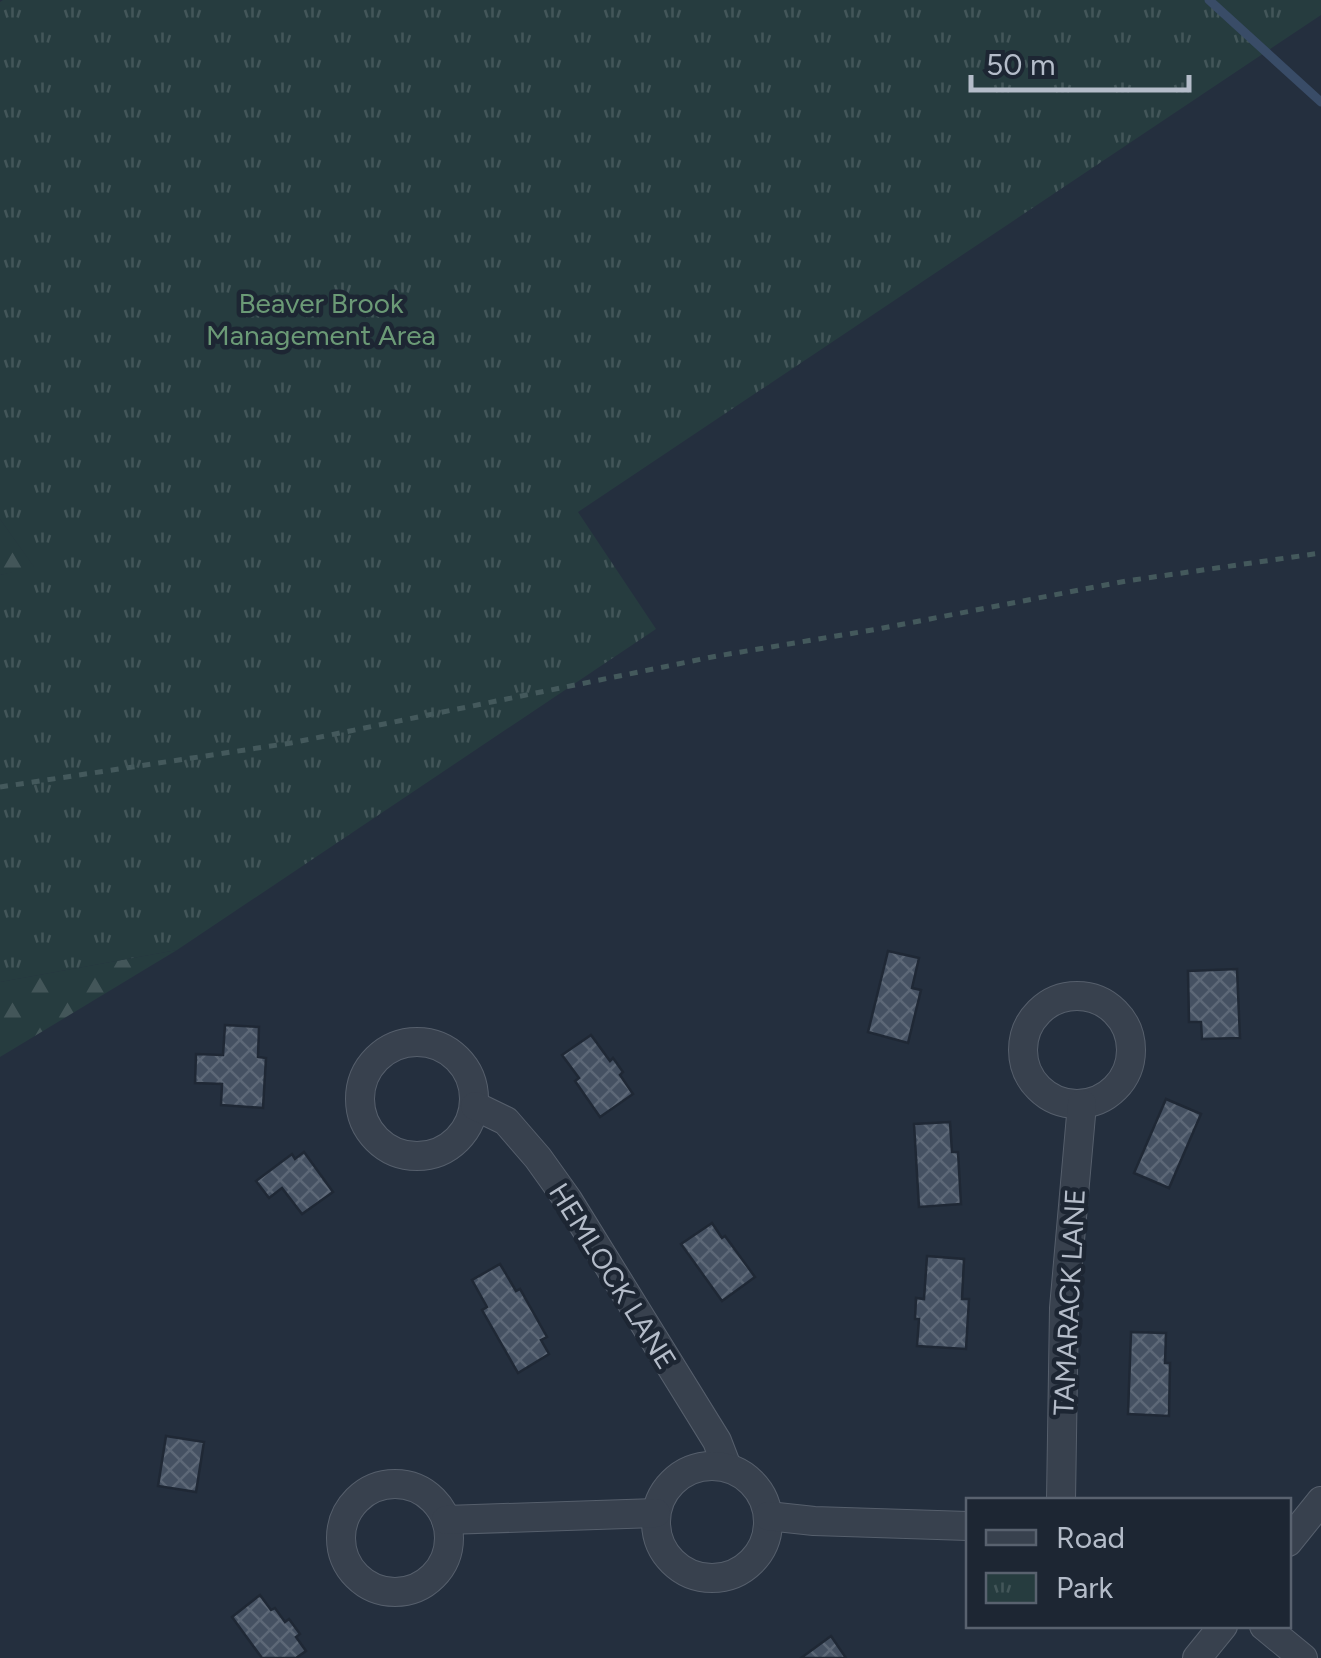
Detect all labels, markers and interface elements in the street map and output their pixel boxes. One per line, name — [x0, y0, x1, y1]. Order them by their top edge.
scale bar — [971, 30, 1188, 92]
text: 50 m — [986, 46, 1055, 83]
park label: Beaver Brook Management Area — [206, 286, 436, 352]
street label: HEMLOCK LANE — [542, 1177, 684, 1375]
street label: TAMARACK LANE — [1046, 1188, 1092, 1416]
legend — [966, 1498, 1291, 1628]
text: Road — [1056, 1519, 1125, 1556]
text: Park — [1056, 1569, 1114, 1606]

